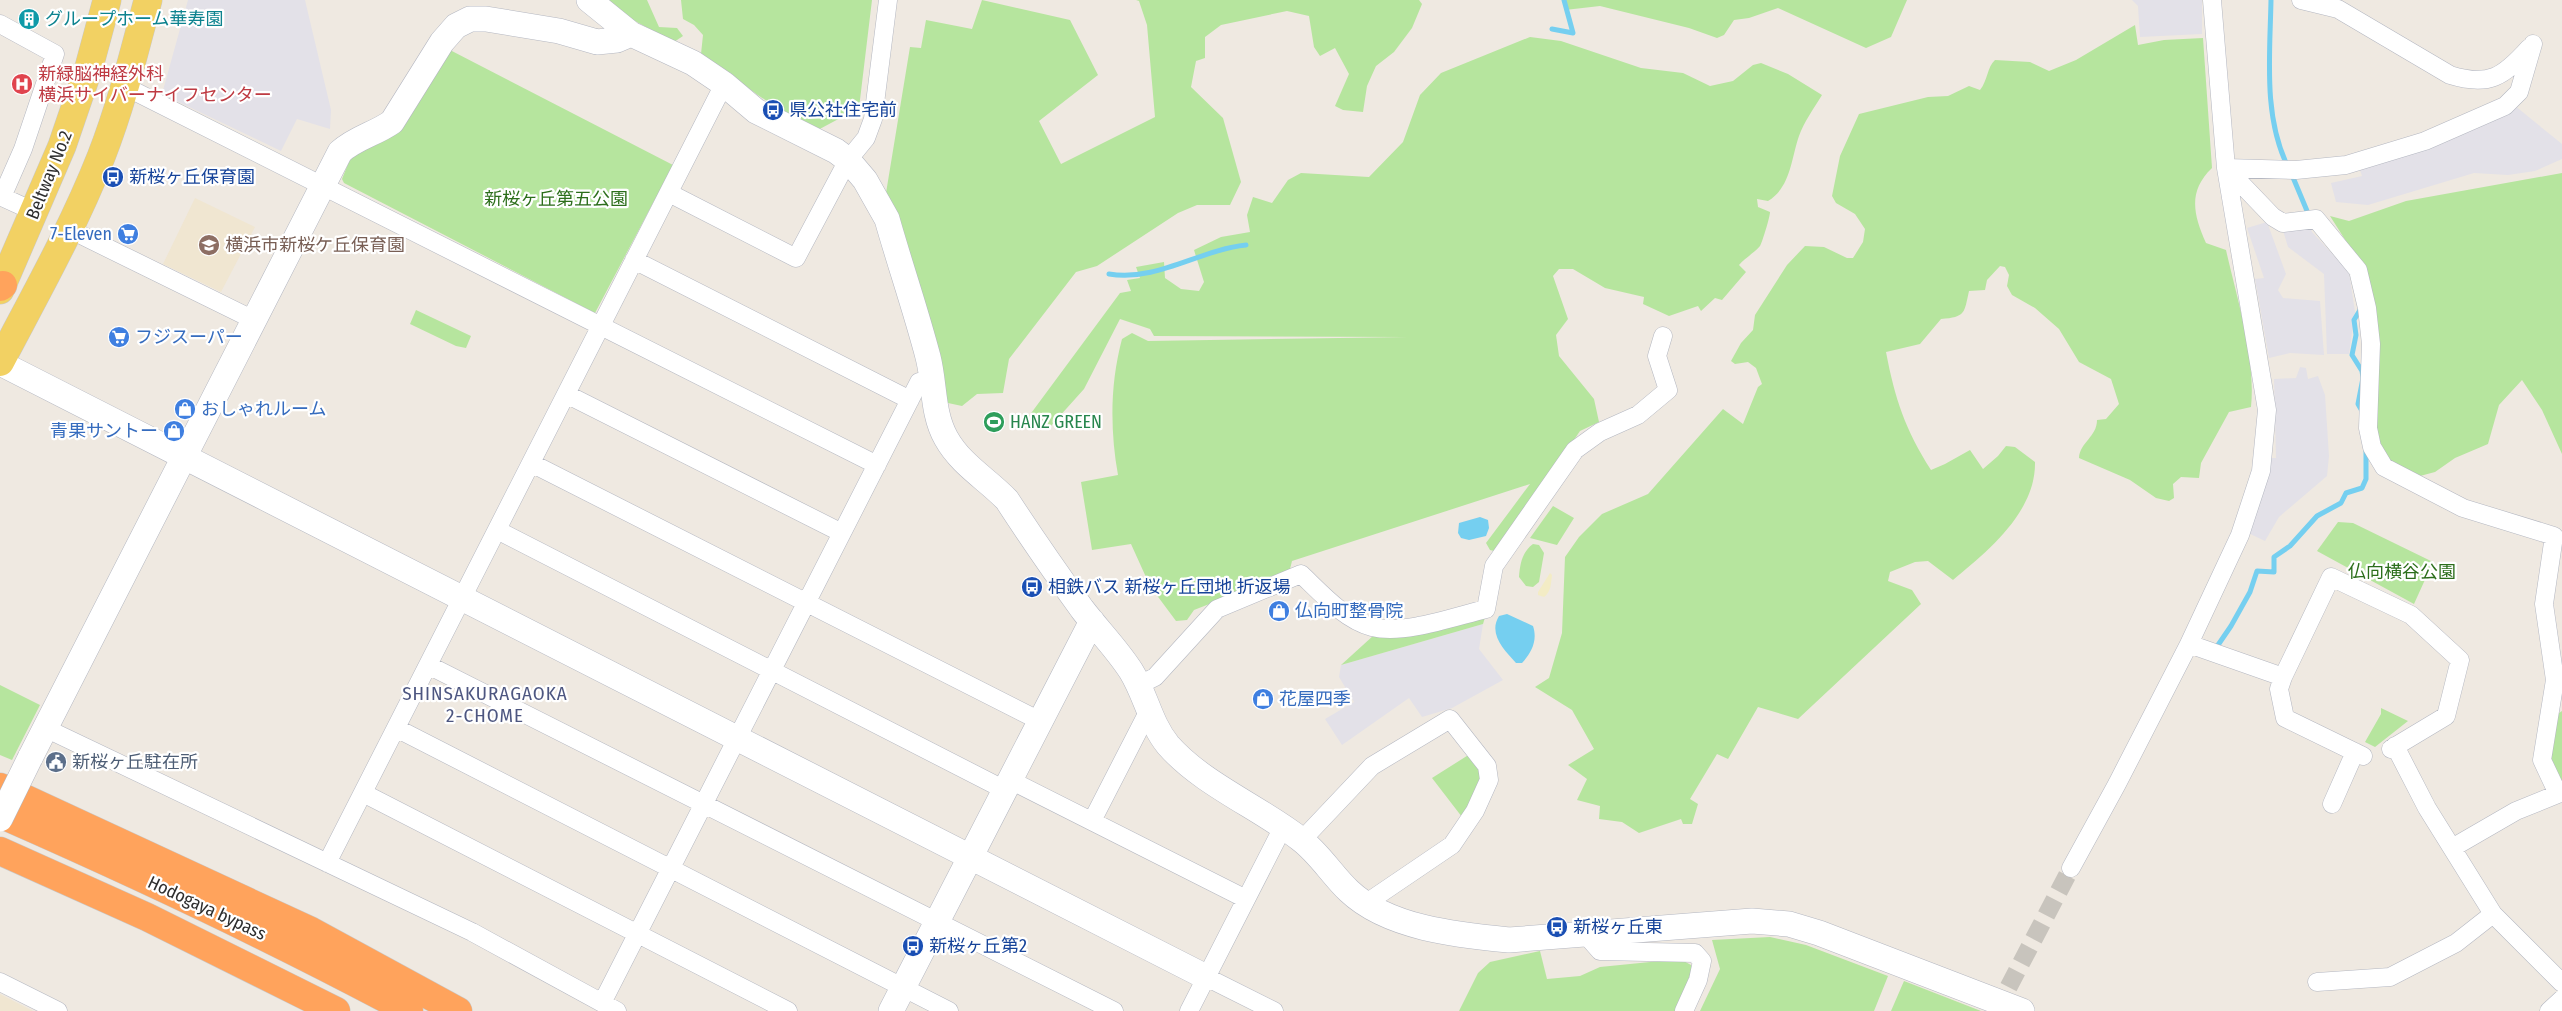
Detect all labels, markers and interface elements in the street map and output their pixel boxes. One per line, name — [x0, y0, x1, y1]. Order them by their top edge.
building icon: グループホーム華寿園 — [17, 7, 41, 31]
place label: グループホーム華寿園 — [45, 8, 223, 30]
place label: 新緑脳神経外科 横浜サイバーナイフセンター — [38, 63, 272, 106]
hospital icon: 新緑脳神経外科 横浜サイバーナイフセンター — [10, 72, 34, 96]
bus stop icon: 県公社住宅前 — [761, 98, 785, 122]
place label: 県公社住宅前 — [789, 99, 897, 121]
street label: Beltway No.2 — [21, 127, 77, 223]
bus stop icon: 新桜ヶ丘保育園 — [101, 165, 125, 189]
place label: 新桜ヶ丘保育園 — [129, 166, 255, 188]
park label: 新桜ヶ丘第五公園 — [484, 188, 628, 210]
supermarket icon: 7-Eleven — [116, 222, 140, 246]
place label: 7-Eleven — [50, 223, 112, 245]
school or university icon: 横浜市新桜ケ丘保育園 — [197, 233, 221, 257]
place label: 横浜市新桜ケ丘保育園 — [225, 234, 405, 256]
supermarket icon: フジスーパー — [107, 325, 131, 349]
place label: フジスーパー — [135, 326, 243, 348]
shop icon: おしゃれルーム — [173, 397, 197, 421]
place label: おしゃれルーム — [201, 398, 326, 420]
sports icon: HANZ GREEN — [982, 410, 1006, 434]
place label: HANZ GREEN — [1010, 411, 1102, 433]
shop icon: 青果サントー — [162, 419, 186, 443]
place label: 青果サントー — [50, 420, 158, 442]
park label: 仏向横谷公園 — [2348, 561, 2456, 583]
bus stop icon: 相鉄バス 新桜ヶ丘団地 折返場 — [1020, 575, 1044, 599]
place label: 相鉄バス 新桜ヶ丘団地 折返場 — [1048, 576, 1290, 598]
shop icon: 仏向町整骨院 — [1267, 599, 1291, 623]
place label: 仏向町整骨院 — [1295, 600, 1403, 622]
district label: SHINSAKURAGAOKA 2-CHOME — [402, 682, 568, 727]
shop icon: 花屋四季 — [1251, 687, 1275, 711]
place label: 花屋四季 — [1279, 688, 1351, 710]
public building icon: 新桜ヶ丘駐在所 — [44, 750, 68, 774]
place label: 新桜ヶ丘駐在所 — [72, 751, 198, 773]
street label: Hodogaya bypass — [144, 871, 270, 945]
bus stop icon: 新桜ヶ丘東 — [1545, 915, 1569, 939]
place label: 新桜ヶ丘東 — [1573, 916, 1663, 938]
bus stop icon: 新桜ヶ丘第2 — [901, 934, 925, 958]
place label: 新桜ヶ丘第2 — [929, 935, 1027, 957]

